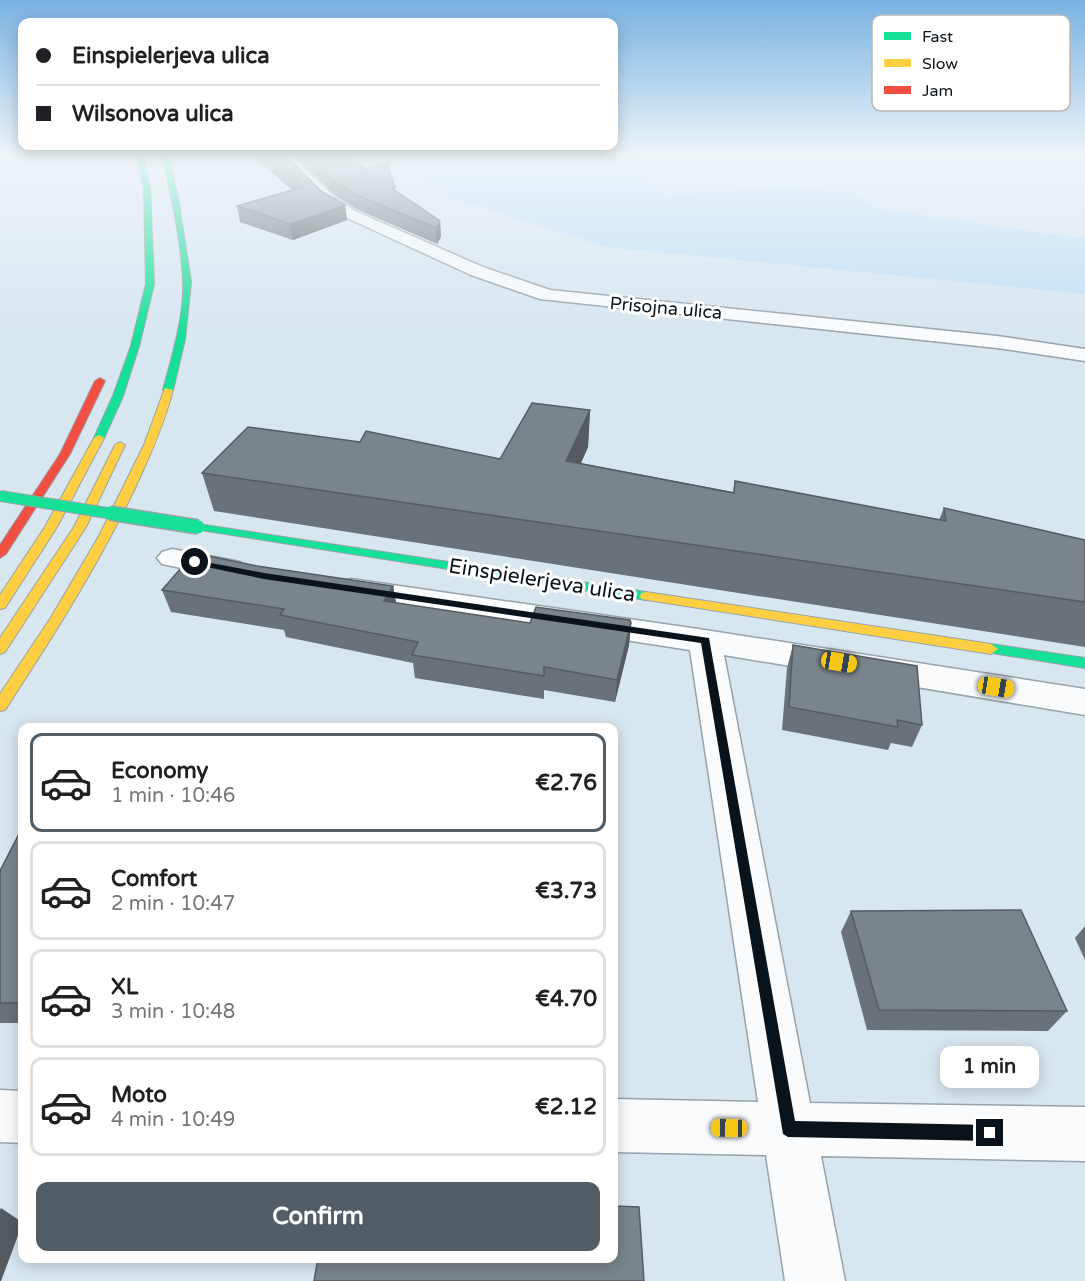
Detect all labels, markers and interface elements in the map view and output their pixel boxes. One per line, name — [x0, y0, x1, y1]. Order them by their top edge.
legend — [872, 15, 1070, 111]
text: Fast — [922, 27, 953, 47]
text: Einspielerjeva ulica — [72, 43, 270, 69]
text: Slow — [922, 54, 958, 74]
text: Jam — [922, 81, 953, 101]
text: Wilsonova ulica — [72, 101, 234, 127]
street label: Prisojna ulica — [609, 292, 723, 324]
route start — [181, 548, 208, 575]
street label: Einspielerjeva ulica — [447, 553, 637, 608]
car — [820, 650, 858, 674]
car — [977, 675, 1015, 699]
icon: car — [39, 756, 93, 810]
text: Economy — [111, 758, 208, 784]
text: €2.76 — [535, 770, 597, 796]
text: 1 min · 10:46 — [111, 784, 235, 808]
icon: car — [39, 864, 93, 918]
text: Comfort — [111, 866, 197, 892]
text: €3.73 — [535, 878, 597, 904]
text: 2 min · 10:47 — [111, 892, 235, 916]
icon: car — [39, 972, 93, 1026]
text: XL — [111, 974, 138, 1000]
text: €4.70 — [535, 986, 597, 1012]
text: 3 min · 10:48 — [111, 1000, 235, 1024]
callout: 1 min — [940, 1046, 1040, 1088]
text: 1 min — [963, 1055, 1016, 1079]
icon: car — [39, 1080, 93, 1134]
text: Moto — [111, 1082, 167, 1108]
text: €2.12 — [535, 1094, 597, 1120]
text: 4 min · 10:49 — [111, 1108, 235, 1132]
car — [711, 1119, 747, 1137]
route end — [976, 1119, 1003, 1146]
button: Confirm — [36, 1182, 600, 1251]

